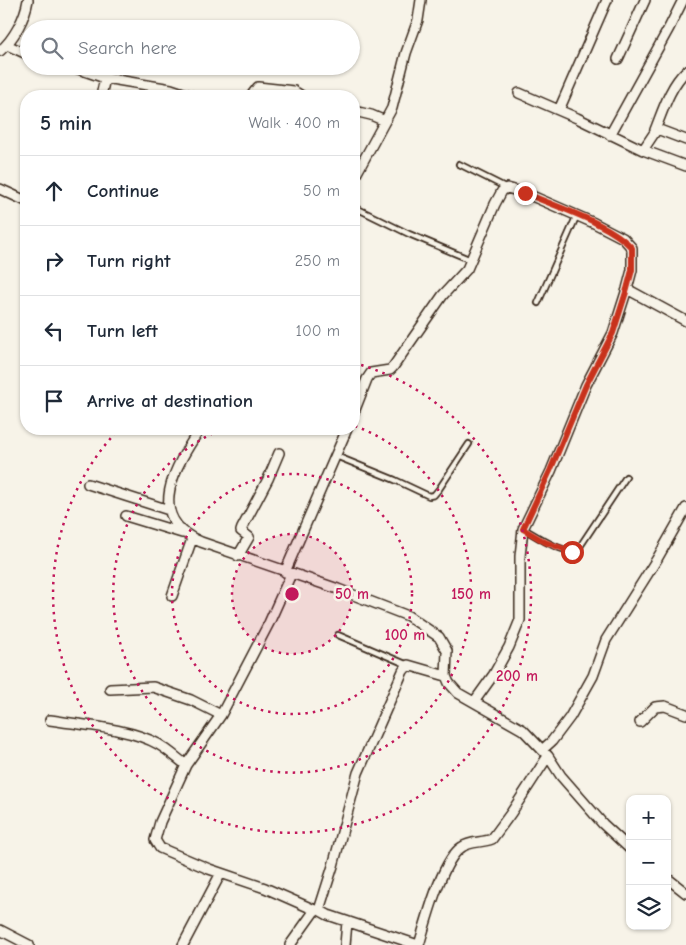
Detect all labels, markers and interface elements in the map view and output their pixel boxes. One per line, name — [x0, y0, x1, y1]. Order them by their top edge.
search box — [20, 20, 360, 75]
icon: search — [38, 34, 66, 62]
text: Search here — [78, 37, 177, 59]
text: 5 min — [40, 111, 92, 135]
text: Walk · 400 m — [248, 114, 340, 132]
icon: ahead — [40, 177, 68, 205]
text: Continue — [87, 180, 159, 202]
text: 50 m — [303, 182, 340, 200]
route end — [514, 182, 537, 205]
icon: right — [40, 247, 68, 275]
text: Turn right — [87, 250, 171, 272]
text: 250 m — [295, 252, 340, 270]
icon: left — [40, 317, 68, 345]
text: Turn left — [87, 320, 158, 342]
text: 100 m — [296, 322, 340, 340]
icon: arrive — [40, 387, 68, 415]
text: Arrive at destination — [87, 390, 253, 412]
route start — [561, 541, 584, 564]
centre of rings — [283, 585, 301, 603]
text: 50 m — [335, 585, 369, 603]
text: 150 m — [451, 585, 491, 603]
text: 100 m — [385, 626, 425, 644]
text: 200 m — [496, 667, 538, 685]
map controls — [626, 795, 671, 930]
button: + — [626, 795, 671, 840]
button: − — [626, 840, 671, 885]
button: layers — [626, 885, 671, 930]

